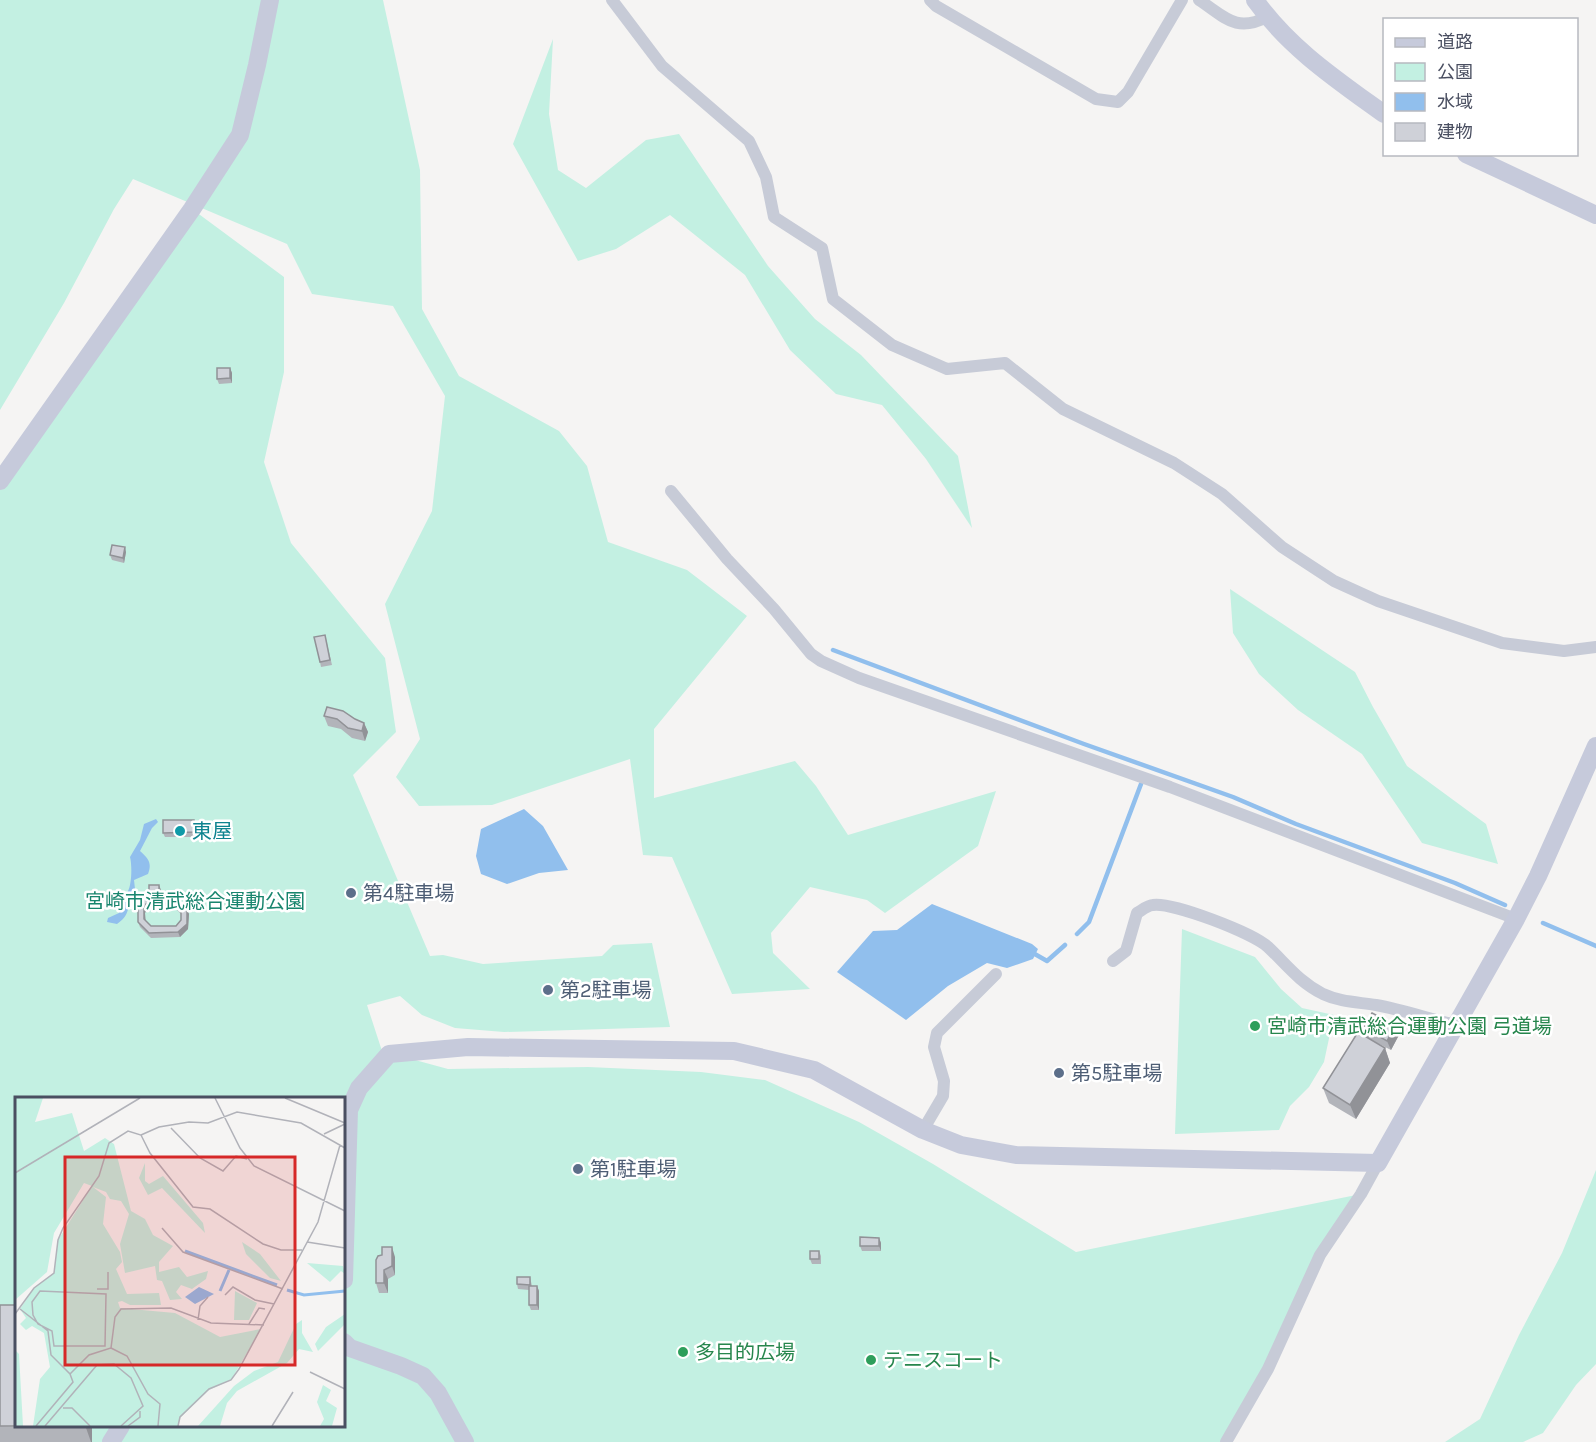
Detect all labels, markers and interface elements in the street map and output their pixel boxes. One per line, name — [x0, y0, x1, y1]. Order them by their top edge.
legend — [1383, 18, 1578, 156]
text: 道路 — [1437, 31, 1473, 53]
text: 公園 — [1437, 61, 1473, 83]
text: 水域 — [1437, 91, 1473, 113]
text: 建物 — [1437, 121, 1473, 143]
place label: 東屋 — [192, 820, 232, 843]
marker: 東屋 — [173, 824, 187, 838]
place label: 第4駐車場 — [363, 882, 454, 905]
marker: 第4駐車場 — [344, 886, 358, 900]
park label: 宮崎市清武総合運動公園 — [85, 890, 305, 913]
place label: 第2駐車場 — [560, 979, 652, 1002]
marker: 第2駐車場 — [541, 983, 555, 997]
place label: 宮崎市清武総合運動公園 弓道場 — [1267, 1015, 1552, 1038]
marker: 宮崎市清武総合運動公園 弓道場 — [1248, 1019, 1262, 1033]
place label: 第5駐車場 — [1071, 1062, 1162, 1085]
marker: 第5駐車場 — [1052, 1066, 1066, 1080]
inset map — [15, 1097, 345, 1427]
place label: 第1駐車場 — [590, 1158, 677, 1181]
marker: 第1駐車場 — [571, 1162, 585, 1176]
place label: 多目的広場 — [695, 1341, 795, 1364]
marker: 多目的広場 — [676, 1345, 690, 1359]
place label: テニスコート — [883, 1349, 1003, 1372]
marker: テニスコート — [864, 1353, 878, 1367]

